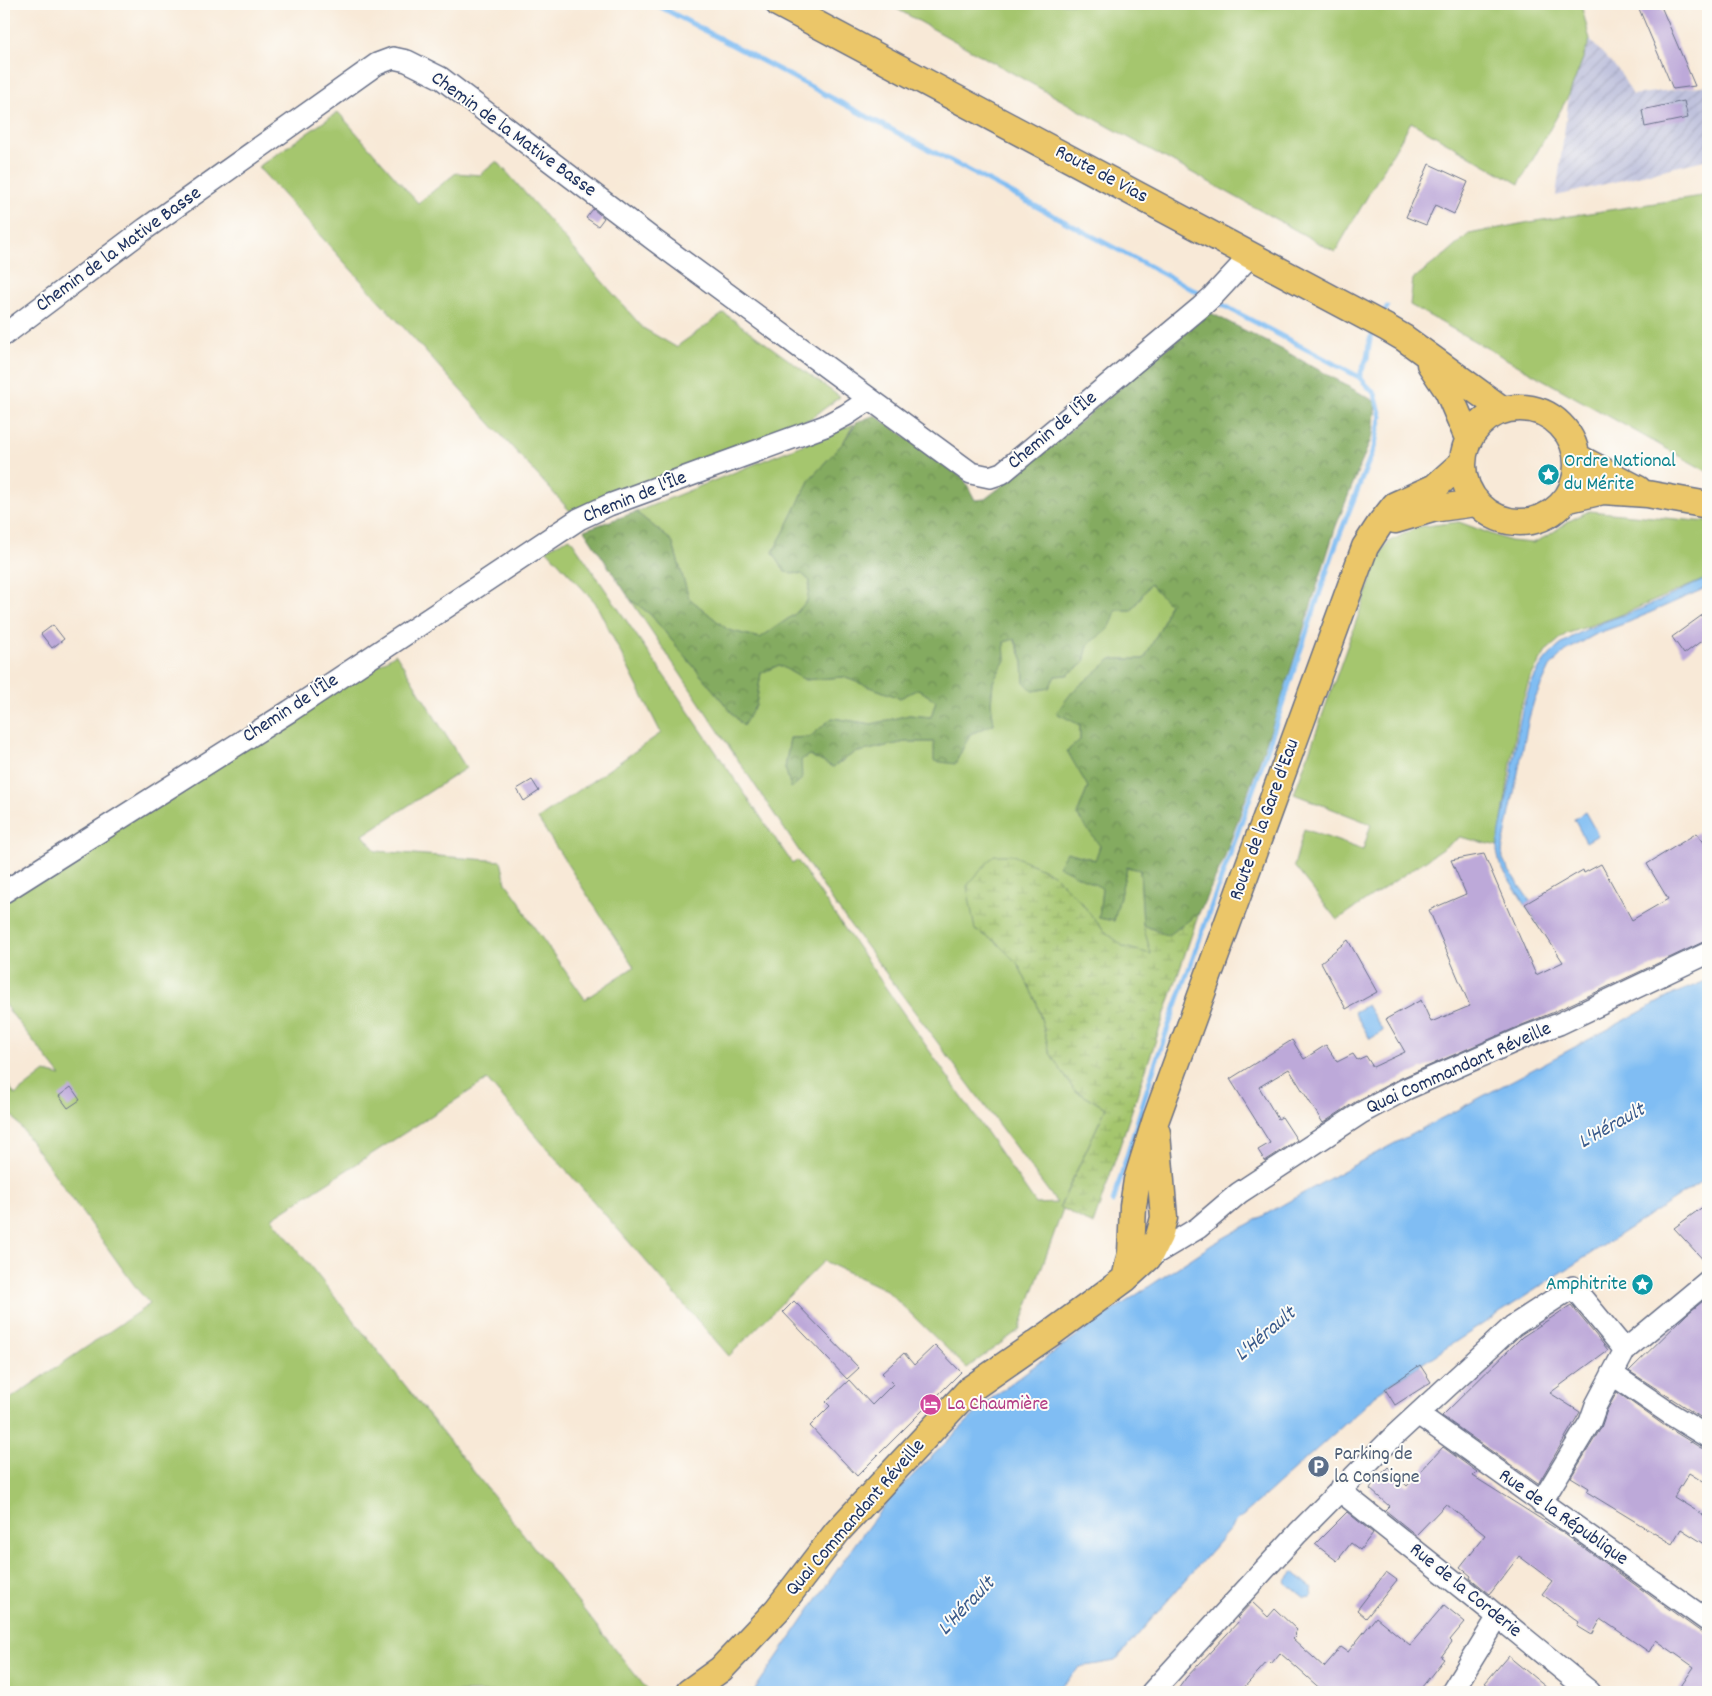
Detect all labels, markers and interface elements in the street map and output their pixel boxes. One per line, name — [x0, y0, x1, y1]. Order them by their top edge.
street label: Chemin de la Mative Basse — [424, 65, 602, 205]
street label: Route de Vias — [1049, 139, 1153, 211]
street label: Chemin de la Mative Basse — [30, 180, 208, 320]
street label: Chemin de l'Île — [1002, 385, 1104, 477]
place label: Ordre National du Mérite — [1564, 448, 1676, 499]
place icon: Ordre National du Mérite — [1536, 462, 1560, 486]
street label: Chemin de l'Île — [579, 464, 691, 532]
street label: Chemin de l'Île — [237, 667, 345, 751]
street label: Route de la Gare d'Eau — [1223, 735, 1307, 905]
street label: Quai Commandant Réveille — [1362, 1015, 1556, 1123]
water label: L'Hérault — [1573, 1095, 1653, 1158]
place label: Amphitrite — [1546, 1271, 1627, 1299]
place icon: Amphitrite — [1631, 1273, 1655, 1297]
water label: L'Hérault — [1229, 1299, 1305, 1370]
place label: La Chaumière — [947, 1391, 1049, 1419]
hotel icon: La Chaumière — [919, 1393, 943, 1417]
street label: Quai Commandant Réveille — [780, 1433, 932, 1603]
place label: Parking de la Consigne — [1334, 1441, 1420, 1492]
parking icon: Parking de la Consigne — [1306, 1455, 1330, 1479]
street label: Rue de la République — [1492, 1463, 1634, 1573]
street label: Rue de la Corderie — [1403, 1537, 1527, 1645]
water label: L'Hérault — [931, 1569, 1004, 1643]

